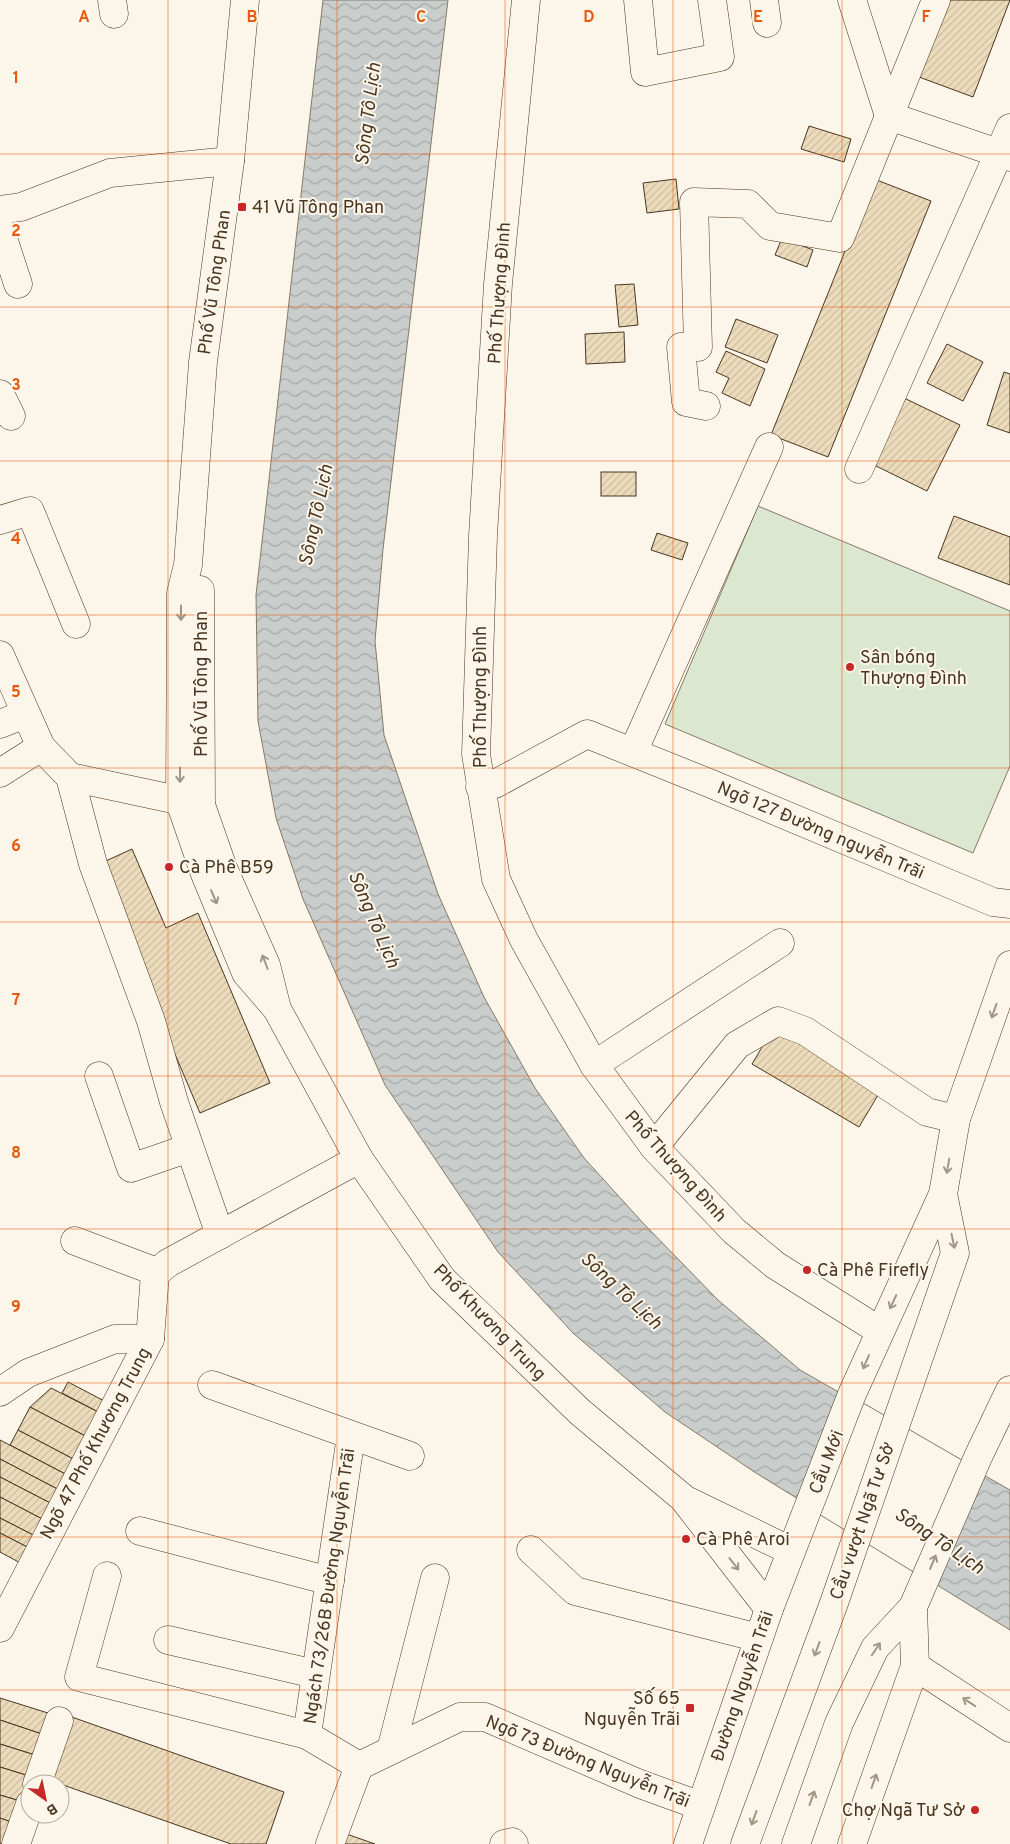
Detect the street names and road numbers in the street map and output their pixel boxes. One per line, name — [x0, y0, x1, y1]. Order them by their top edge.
street label: Phố Vũ Tông Phan — [193, 208, 237, 356]
street label: Phố Thượng Đình — [483, 221, 517, 365]
street label: Phố Vũ Tông Phan — [190, 611, 214, 757]
street label: Phố Thượng Đình — [469, 626, 493, 768]
street label: Ngõ 127 Đường nguyễn Trãi — [713, 775, 928, 886]
street label: Phố Thượng Đình — [619, 1106, 732, 1228]
street label: Phố Khương Trung — [427, 1259, 551, 1386]
street label: Ngõ 47 Phố Khương Trung — [35, 1343, 157, 1544]
street label: Cầu Mới — [804, 1427, 850, 1498]
street label: Cầu vượt Ngã Tư Sở — [825, 1439, 901, 1603]
street label: Ngách 73/26B Đường Nguyễn Trãi — [298, 1446, 361, 1726]
street label: Đường Nguyễn Trãi — [705, 1608, 780, 1765]
street label: Ngõ 73 Đường Nguyễn Trãi — [482, 1709, 694, 1814]

